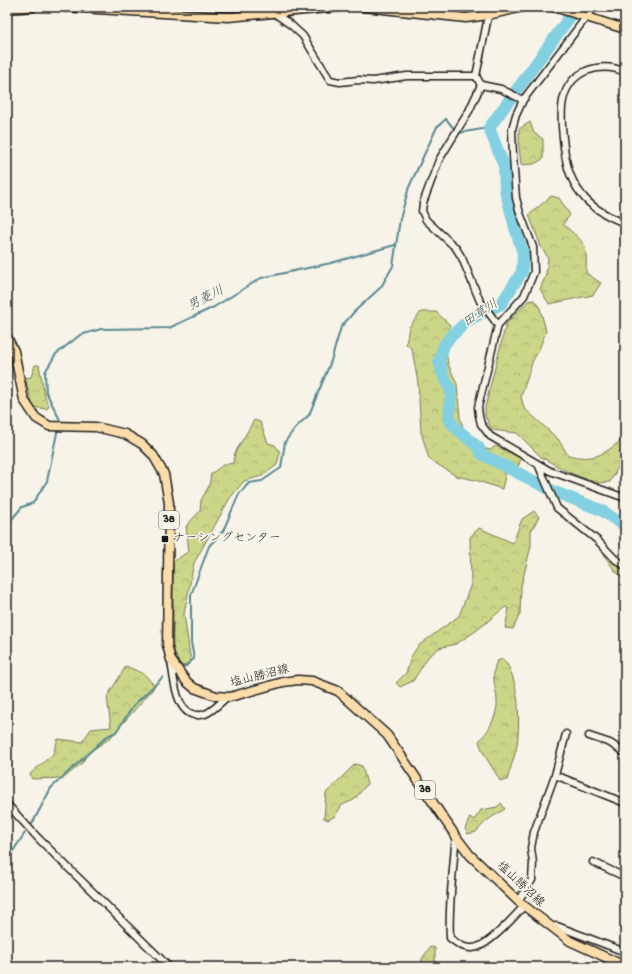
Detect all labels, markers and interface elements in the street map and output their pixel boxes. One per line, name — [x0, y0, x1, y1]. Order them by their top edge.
water label: 男菱川 — [185, 282, 227, 315]
water label: 田草川 — [460, 296, 501, 331]
road number: 38 — [159, 511, 179, 529]
place label: ナーシングセンター — [173, 531, 281, 546]
marker: ナーシングセンター — [160, 534, 170, 544]
street label: 塩山勝沼線 — [229, 662, 291, 691]
road number: 38 — [415, 781, 435, 799]
street label: 塩山勝沼線 — [493, 859, 547, 911]

